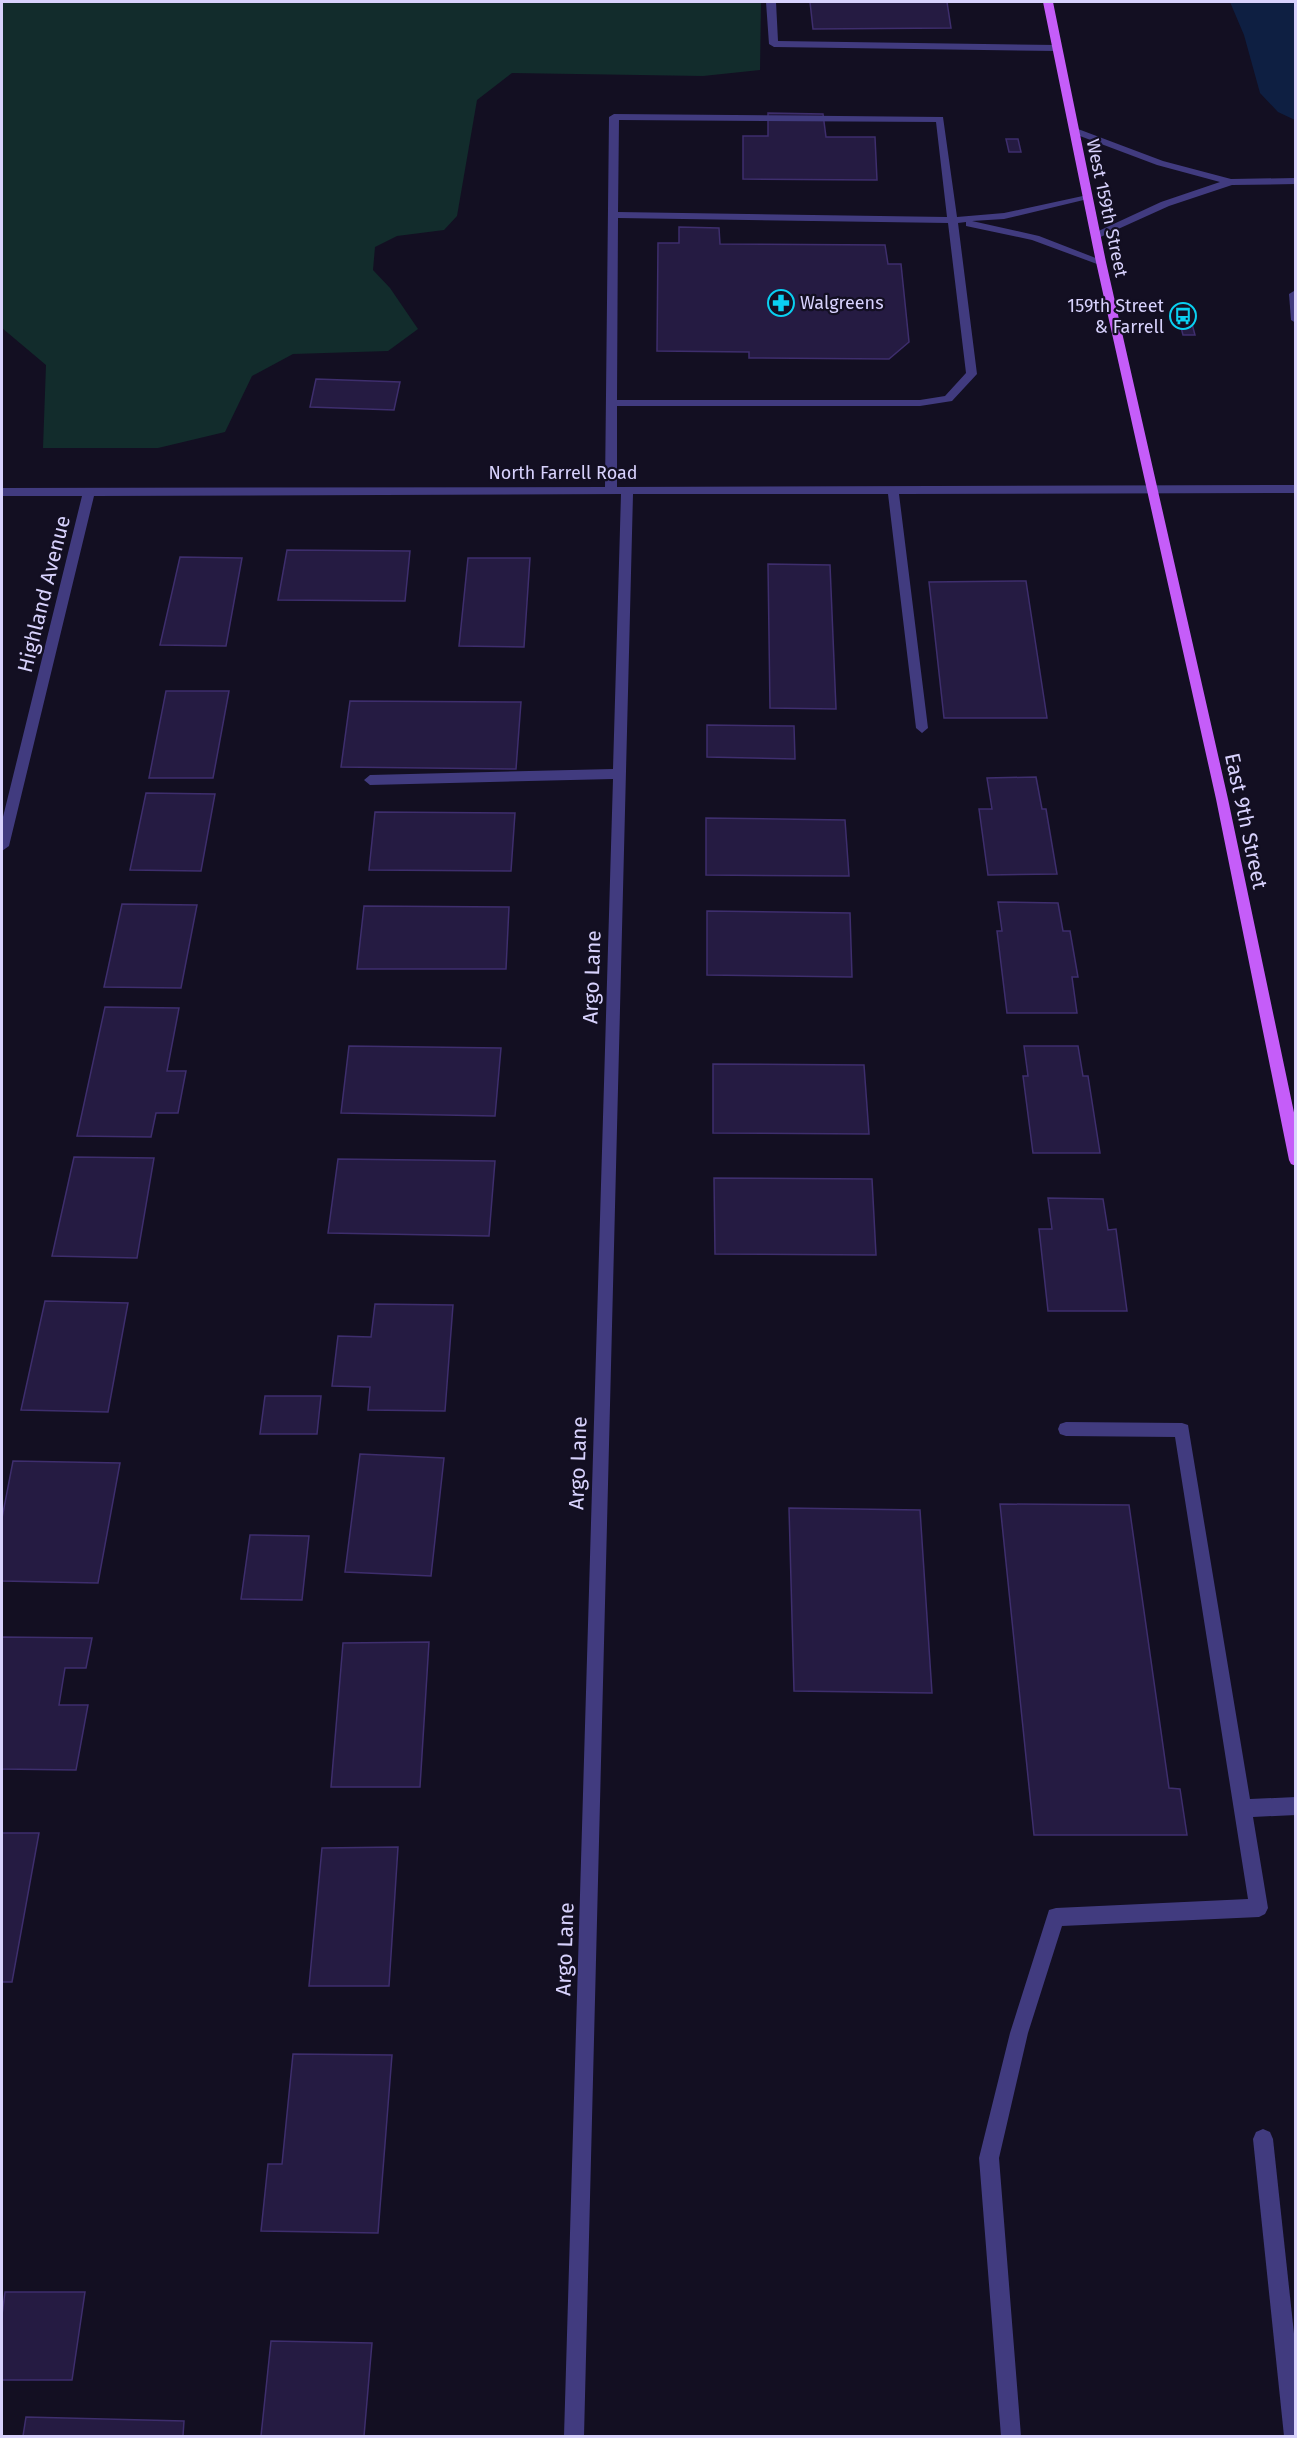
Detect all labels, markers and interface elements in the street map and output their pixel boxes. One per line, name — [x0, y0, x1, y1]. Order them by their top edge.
street label: West 159th Street — [1082, 137, 1133, 280]
pharmacy icon: Walgreens — [766, 288, 796, 318]
place label: Walgreens — [800, 292, 884, 314]
place label: 159th Street & Farrell — [1067, 295, 1164, 338]
bus stop icon: 159th Street & Farrell — [1168, 301, 1198, 331]
street label: North Farrell Road — [488, 462, 638, 484]
street label: Highland Avenue — [12, 513, 76, 675]
street label: East 9th Street — [1219, 751, 1273, 892]
street label: Argo Lane — [577, 930, 607, 1024]
street label: Argo Lane — [563, 1416, 593, 1510]
street label: Argo Lane — [550, 1902, 580, 1996]

